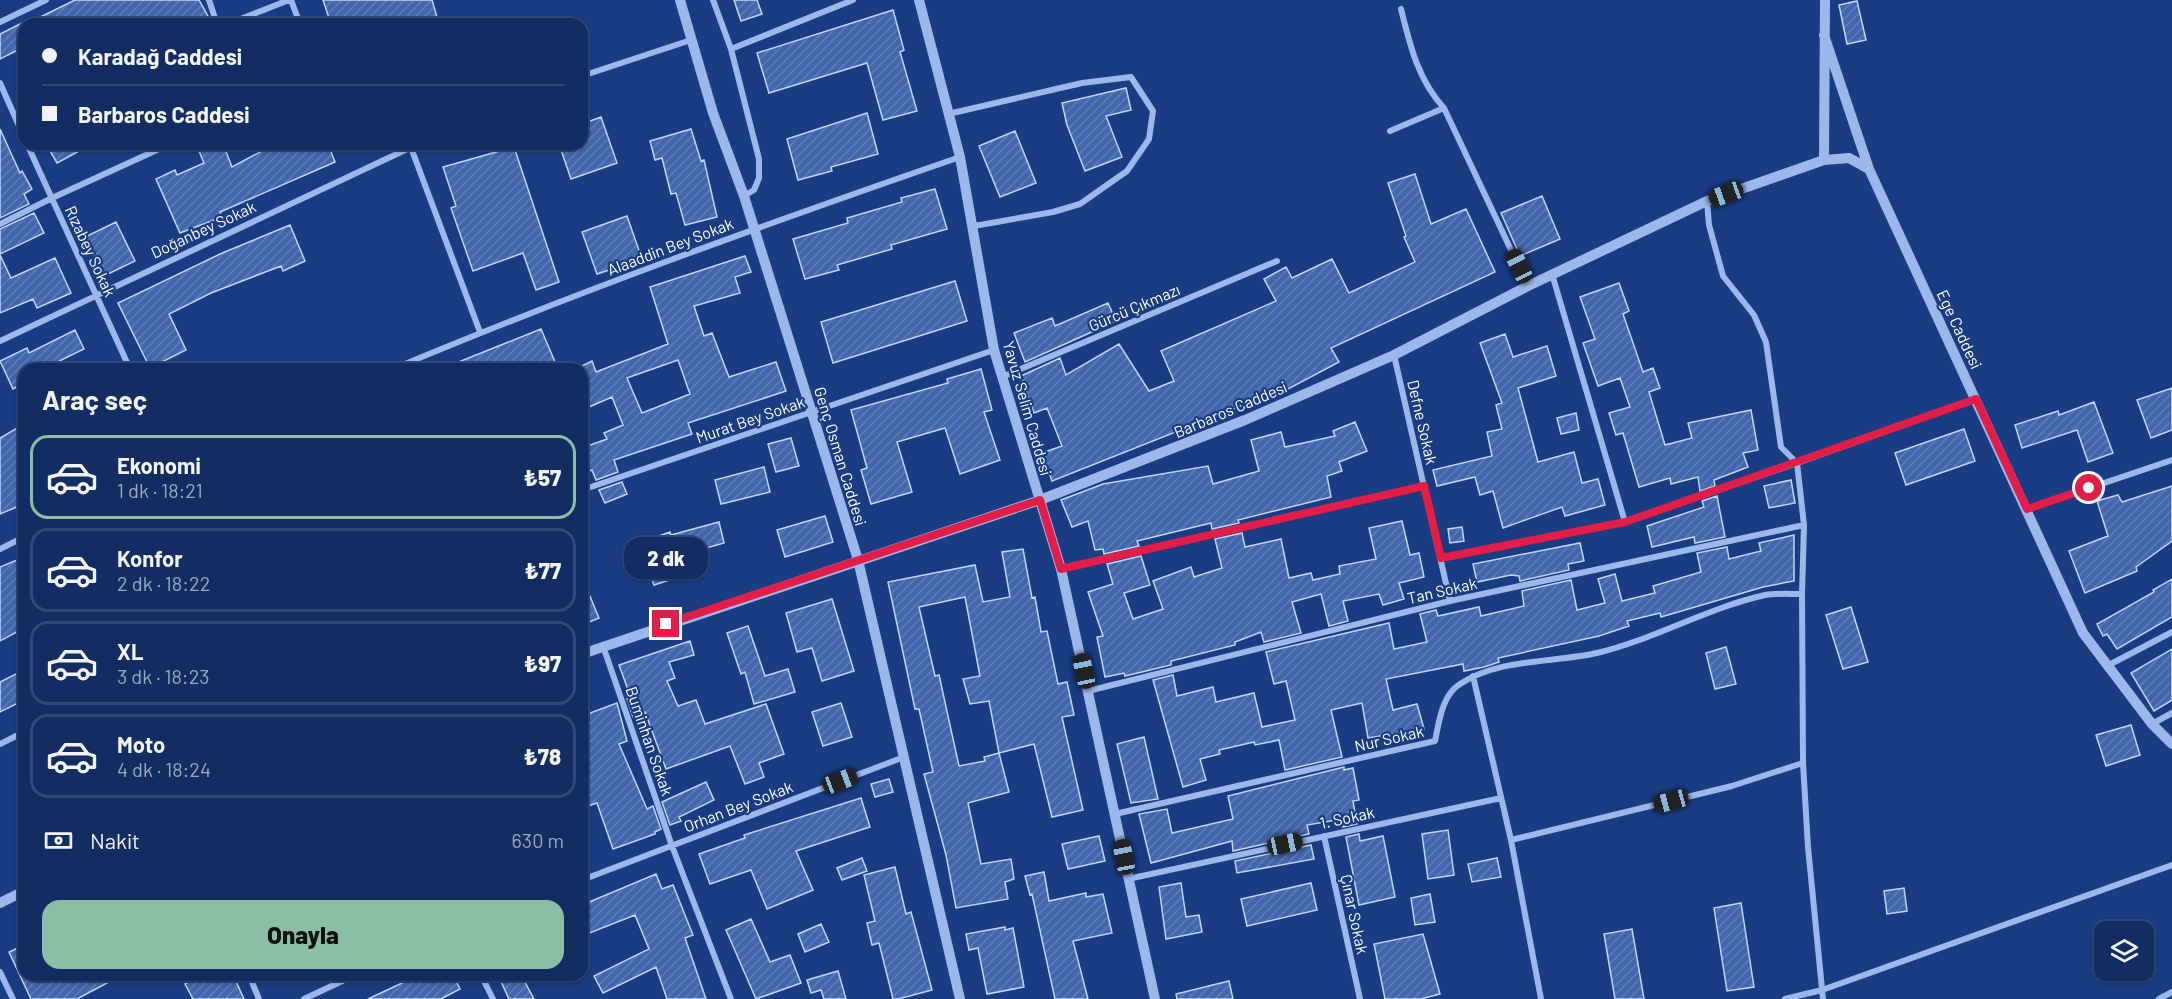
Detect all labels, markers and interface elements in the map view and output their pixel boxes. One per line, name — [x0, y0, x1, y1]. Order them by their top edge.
text: Karadağ Caddesi — [78, 43, 242, 69]
text: Barbaros Caddesi — [78, 101, 249, 127]
car — [1706, 179, 1746, 209]
street label: Doğanbey Sokak — [148, 196, 258, 262]
street label: Rızabey Sokak — [62, 203, 120, 299]
street label: Alaaddin Bey Sokak — [604, 213, 736, 279]
car — [1503, 246, 1535, 286]
street label: Gürcü Çıkmazı — [1085, 279, 1183, 335]
street label: Ege Caddesi — [1933, 287, 1987, 371]
street label: Yavuz Selim Caddesi — [1000, 339, 1056, 477]
street label: Barbaros Caddesi — [1171, 377, 1289, 441]
street label: Defne Sokak — [1404, 378, 1442, 466]
text: Araç seç — [42, 383, 147, 415]
street label: Genç Osman Caddesi — [811, 384, 871, 528]
street label: Murat Bey Sokak — [693, 391, 807, 447]
icon: car — [45, 450, 99, 504]
text: Ekonomi — [117, 452, 201, 478]
text: ₺57 — [524, 464, 561, 490]
route start — [2075, 474, 2102, 501]
text: 1 dk · 18:21 — [117, 478, 203, 502]
callout: 2 dk — [624, 537, 708, 579]
icon: car — [45, 543, 99, 597]
text: Konfor — [117, 545, 183, 571]
text: 2 dk — [647, 546, 685, 570]
text: ₺77 — [524, 557, 561, 583]
text: 2 dk · 18:22 — [117, 571, 211, 595]
street label: Tan Sokak — [1405, 573, 1479, 607]
route end — [652, 610, 679, 637]
icon: car — [45, 636, 99, 690]
text: XL — [117, 638, 143, 664]
text: ₺97 — [524, 650, 561, 676]
car — [1071, 652, 1097, 690]
text: 3 dk · 18:23 — [117, 664, 210, 688]
street label: Buminhan Sokak — [622, 684, 678, 798]
street label: Nur Sokak — [1352, 721, 1426, 755]
icon: car — [45, 729, 99, 783]
text: Moto — [117, 731, 165, 757]
text: ₺78 — [523, 743, 561, 769]
text: 4 dk · 18:24 — [117, 757, 211, 781]
car — [820, 766, 860, 796]
street label: Orhan Bey Sokak — [681, 776, 795, 836]
car — [1651, 788, 1691, 814]
street label: 1. Sokak — [1318, 802, 1376, 832]
icon: cash — [42, 824, 75, 857]
text: Nakit — [90, 827, 140, 853]
text: 630 m — [512, 828, 564, 852]
car — [1266, 831, 1304, 857]
car — [1112, 838, 1136, 876]
street label: Çınar Sokak — [1337, 872, 1373, 956]
button: Onayla — [42, 900, 564, 969]
map controls — [2094, 921, 2154, 981]
button: layers — [2094, 921, 2154, 981]

